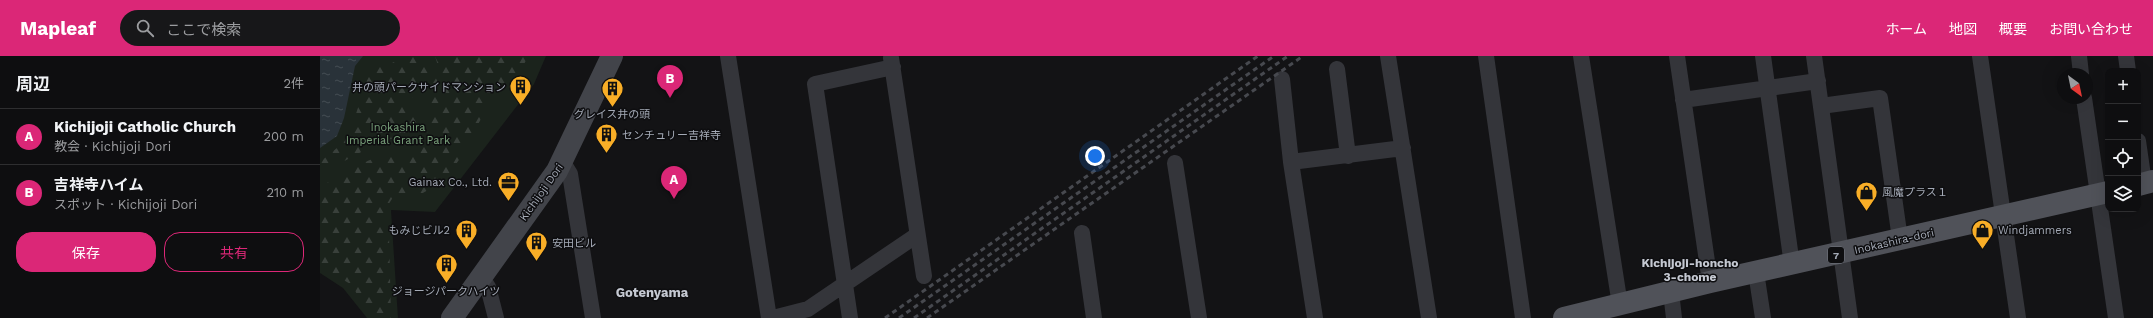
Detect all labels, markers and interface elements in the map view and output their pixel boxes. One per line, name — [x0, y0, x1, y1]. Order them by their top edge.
search box — [120, 10, 400, 46]
text: Mapleaf — [20, 17, 96, 40]
icon: search — [134, 17, 156, 39]
text: ここで検索 — [166, 21, 241, 39]
text: ホーム — [1885, 21, 1927, 37]
text: 地図 — [1949, 21, 1977, 37]
text: 概要 — [1999, 21, 2027, 37]
text: お問い合わせ — [2049, 21, 2133, 37]
pin: B — [657, 65, 683, 98]
north arrow — [2057, 68, 2093, 104]
map controls — [2105, 68, 2141, 212]
button: + — [2105, 68, 2141, 104]
text: 周辺 — [16, 74, 50, 94]
building icon: 井の頭パークサイドマンション — [508, 74, 534, 107]
building icon: グレイス井の頭 — [599, 75, 625, 108]
text: 2件 — [283, 76, 304, 91]
place label: 井の頭パークサイドマンション — [352, 81, 506, 94]
button: − — [2105, 104, 2141, 140]
place label: グレイス井の頭 — [574, 108, 650, 121]
text: Kichijoji Catholic Church — [54, 118, 236, 136]
park label: Inokashira Imperial Grant Park — [346, 121, 450, 147]
building icon: センチュリー吉祥寺 — [593, 122, 619, 155]
text: A — [25, 129, 33, 144]
text: 200 m — [263, 129, 304, 144]
place label: センチュリー吉祥寺 — [622, 129, 721, 142]
text: 教会 · Kichijoji Dori — [54, 139, 171, 154]
button: locate — [2105, 140, 2141, 176]
your location — [1085, 146, 1105, 166]
street label: Kichijoji Dori — [517, 161, 566, 224]
pin: A — [661, 166, 687, 199]
office icon: Gainax Co., Ltd. — [495, 169, 521, 202]
text: 吉祥寺ハイム — [54, 176, 143, 194]
place label: Gainax Co., Ltd. — [408, 176, 492, 189]
button: layers — [2105, 176, 2141, 212]
shop icon: 風魔プラス１ — [1854, 179, 1880, 212]
text: B — [25, 185, 33, 200]
text: 210 m — [266, 185, 304, 200]
place label: 風魔プラス１ — [1882, 186, 1948, 199]
text: スポット · Kichijoji Dori — [54, 197, 197, 212]
building icon: もみじビル2 — [453, 217, 479, 250]
shop icon: Windjammers — [1970, 217, 1996, 250]
place label: もみじビル2 — [389, 224, 450, 237]
place label: Windjammers — [1998, 224, 2072, 237]
street label: Inokashira-dori — [1853, 226, 1935, 257]
building icon: 安田ビル — [523, 230, 549, 263]
button: 保存 — [16, 232, 156, 272]
button: 共有 — [164, 232, 304, 272]
place label: 安田ビル — [552, 237, 596, 250]
road number: 7 — [1828, 247, 1844, 263]
building icon: ジョージパークハイツ — [433, 252, 459, 285]
district label: Kichijoji-honcho 3-chome — [1641, 256, 1739, 284]
place label: ジョージパークハイツ — [392, 285, 500, 298]
district label: Gotenyama — [616, 285, 689, 300]

